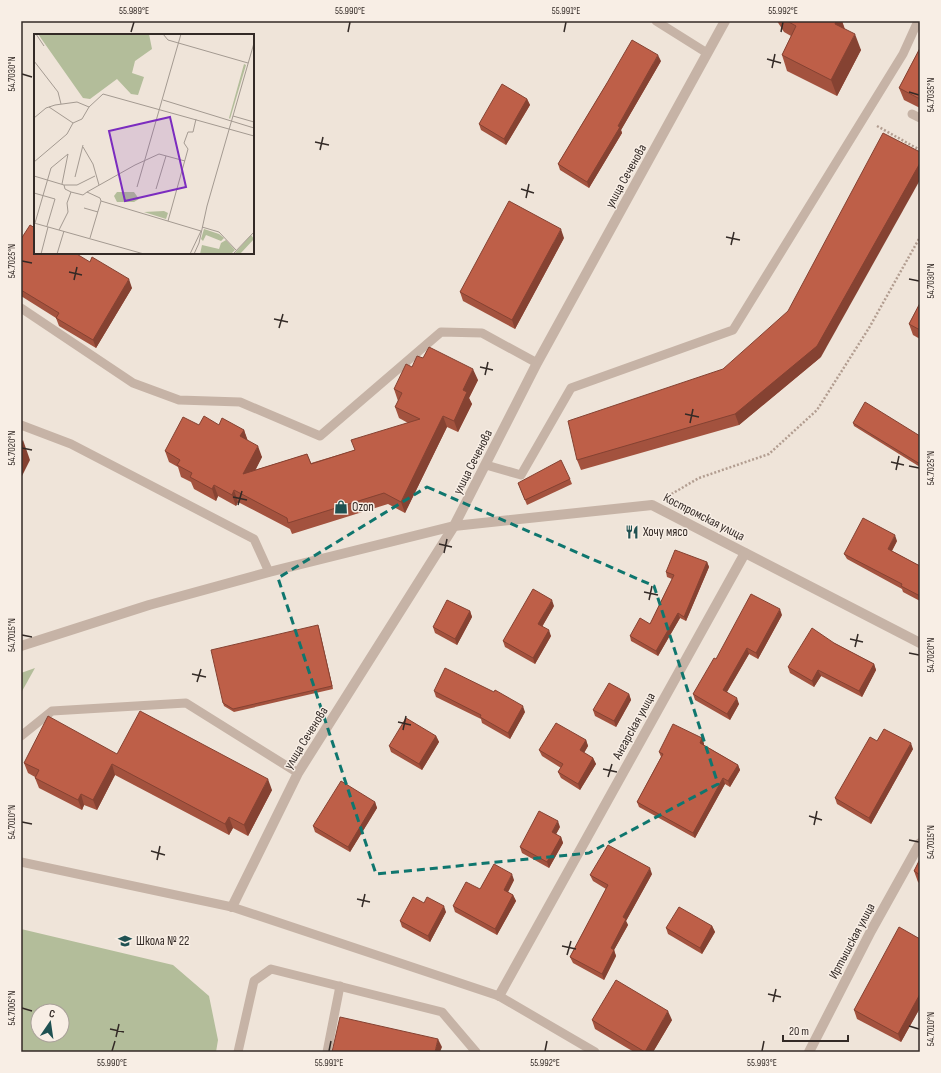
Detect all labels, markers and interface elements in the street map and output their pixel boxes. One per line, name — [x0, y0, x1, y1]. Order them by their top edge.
text: 55.989°E — [119, 5, 149, 17]
text: 55.990°E — [335, 5, 365, 17]
text: 55.991°E — [552, 5, 580, 17]
text: 55.992°E — [768, 5, 798, 17]
inset map — [34, 34, 254, 254]
text: 54.7030°N — [6, 57, 18, 91]
text: 54.7035°N — [925, 78, 937, 112]
street label: улица Сеченова — [602, 141, 650, 211]
text: 54.7025°N — [6, 244, 18, 278]
text: 54.7030°N — [925, 264, 937, 298]
street label: улица Сеченова — [450, 427, 496, 497]
text: 54.7020°N — [6, 431, 18, 465]
text: 54.7025°N — [925, 451, 937, 485]
street label: Костромская улица — [661, 490, 747, 544]
shop icon: Ozon — [333, 499, 349, 515]
place label: Ozon — [352, 499, 374, 515]
restaurant icon: Хочу мясо — [624, 524, 640, 540]
place label: Хочу мясо — [642, 524, 688, 540]
text: 54.7015°N — [6, 618, 18, 652]
text: 54.7020°N — [925, 638, 937, 672]
street label: Ангарская улица — [609, 690, 659, 763]
street label: улица Сеченова — [281, 704, 331, 772]
text: 54.7010°N — [6, 805, 18, 839]
text: 54.7015°N — [925, 825, 937, 859]
street label: Иртышская улица — [825, 900, 879, 982]
school or university icon: Школа № 22 — [117, 933, 133, 949]
place label: Школа № 22 — [136, 933, 189, 949]
text: 54.7005°N — [6, 991, 18, 1025]
north arrow — [30, 1003, 70, 1043]
text: С — [48, 1007, 57, 1021]
text: 54.7010°N — [925, 1012, 937, 1046]
scale bar — [783, 1017, 848, 1043]
text: 20 m — [789, 1024, 809, 1039]
text: 55.990°E — [97, 1057, 127, 1069]
text: 55.991°E — [315, 1057, 343, 1069]
text: 55.992°E — [530, 1057, 560, 1069]
text: 55.993°E — [747, 1057, 777, 1069]

